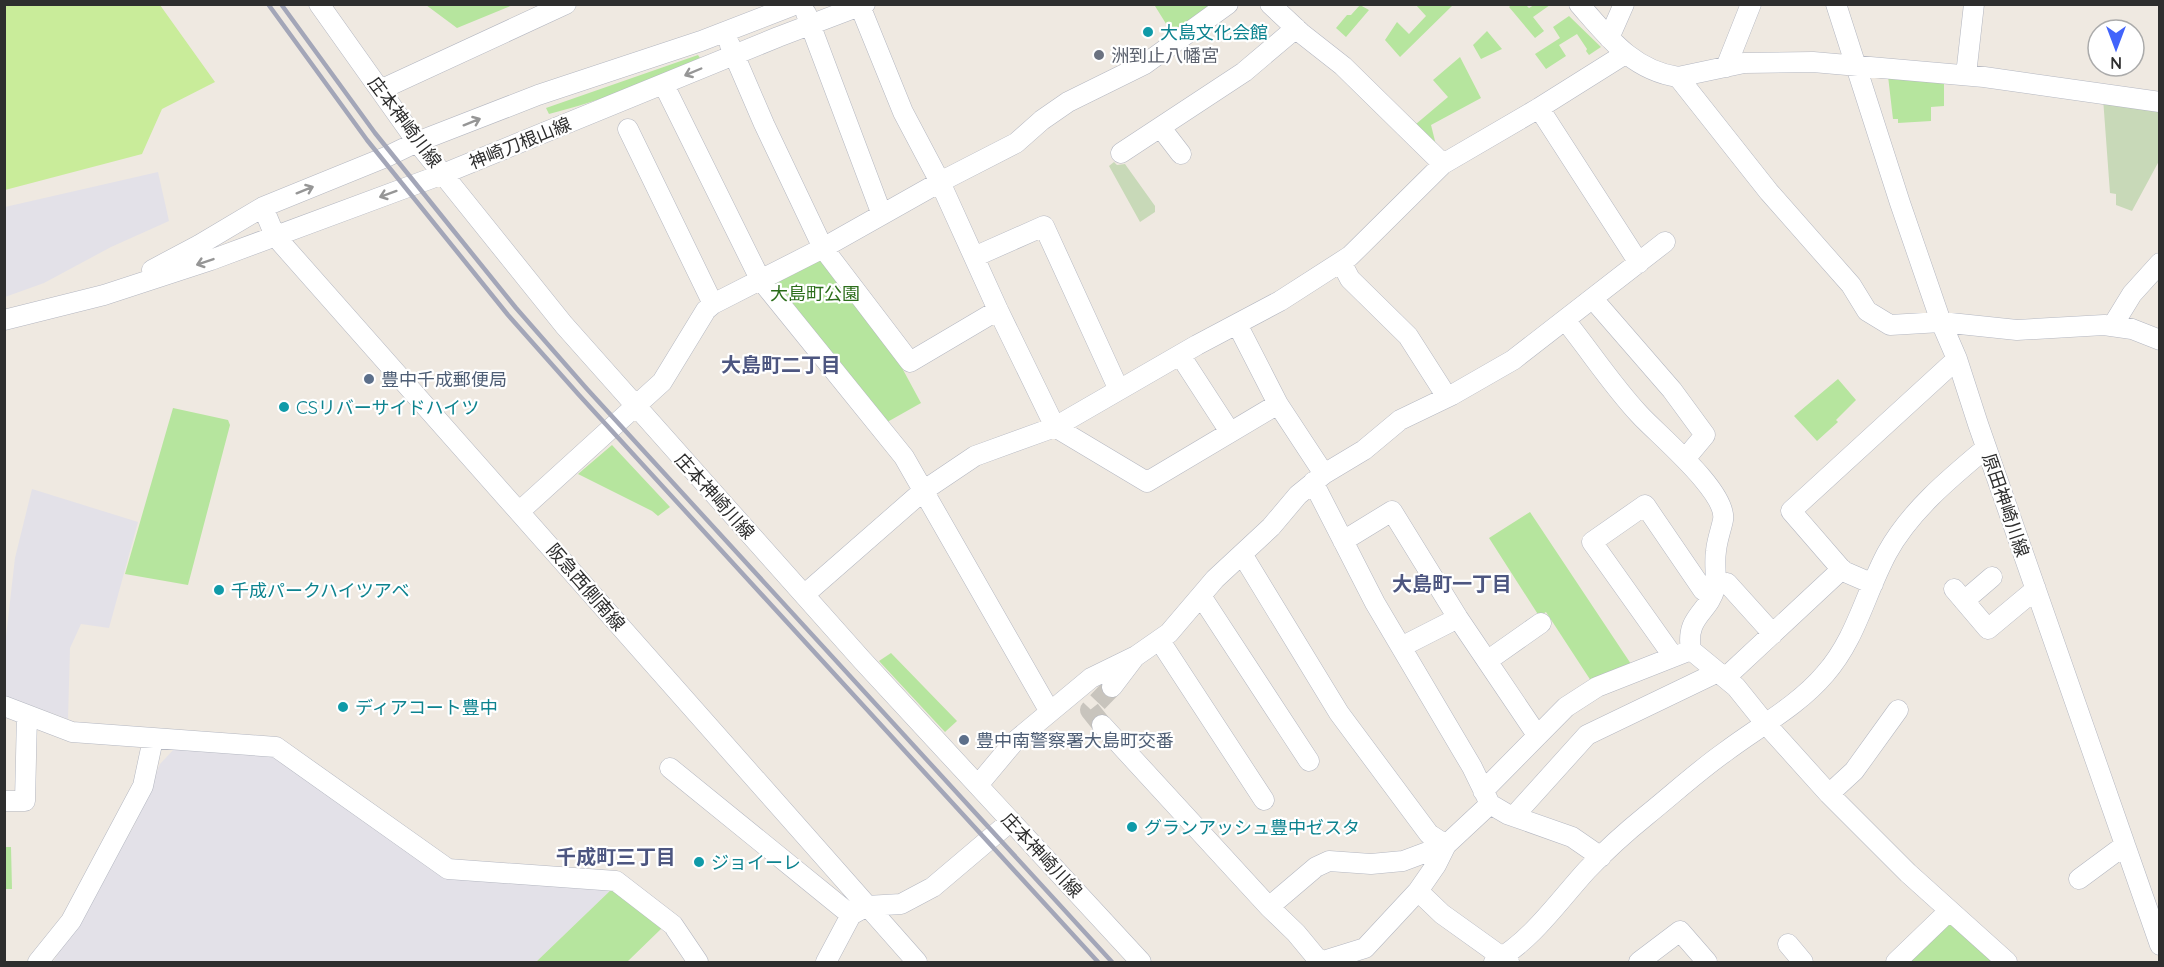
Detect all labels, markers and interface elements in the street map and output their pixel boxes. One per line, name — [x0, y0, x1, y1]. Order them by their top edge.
north arrow — [2086, 18, 2146, 78]
place label: 大島文化会館 — [1160, 21, 1268, 44]
marker: 大島文化会館 — [1141, 25, 1155, 39]
place label: 洲到止八幡宮 — [1111, 44, 1219, 67]
marker: 洲到止八幡宮 — [1092, 48, 1106, 62]
text: N — [2110, 53, 2122, 73]
one-way arrow — [684, 68, 702, 79]
street label: 庄本神崎川線 — [363, 72, 447, 172]
street label: 神崎刀根山線 — [466, 112, 574, 174]
one-way arrow — [462, 115, 481, 126]
one-way arrow — [295, 184, 313, 195]
one-way arrow — [379, 190, 398, 201]
one-way arrow — [196, 257, 215, 268]
park label: 大島町公園 — [770, 282, 860, 305]
district label: 大島町二丁目 — [721, 352, 841, 377]
place label: 豊中千成郵便局 — [381, 368, 507, 391]
marker: 豊中千成郵便局 — [362, 372, 376, 386]
place label: CSリバーサイドハイツ — [296, 396, 479, 419]
marker: CSリバーサイドハイツ — [277, 400, 291, 414]
street label: 庄本神崎川線 — [670, 448, 760, 544]
street label: 原田神崎川線 — [1978, 450, 2034, 560]
street label: 阪急西側南線 — [542, 539, 630, 635]
district label: 大島町一丁目 — [1392, 571, 1512, 596]
place label: 千成パークハイツアベ — [231, 579, 409, 602]
marker: 千成パークハイツアベ — [212, 583, 226, 597]
place label: ディアコート豊中 — [355, 696, 498, 719]
marker: ディアコート豊中 — [336, 700, 350, 714]
place label: 豊中南警察署大島町交番 — [976, 729, 1174, 752]
marker: 豊中南警察署大島町交番 — [957, 733, 971, 747]
street label: 庄本神崎川線 — [997, 808, 1087, 902]
place label: グランアッシュ豊中ゼスタ — [1144, 816, 1360, 839]
marker: グランアッシュ豊中ゼスタ — [1125, 820, 1139, 834]
district label: 千成町三丁目 — [556, 844, 676, 869]
place label: ジョイーレ — [711, 851, 801, 874]
marker: ジョイーレ — [692, 855, 706, 869]

